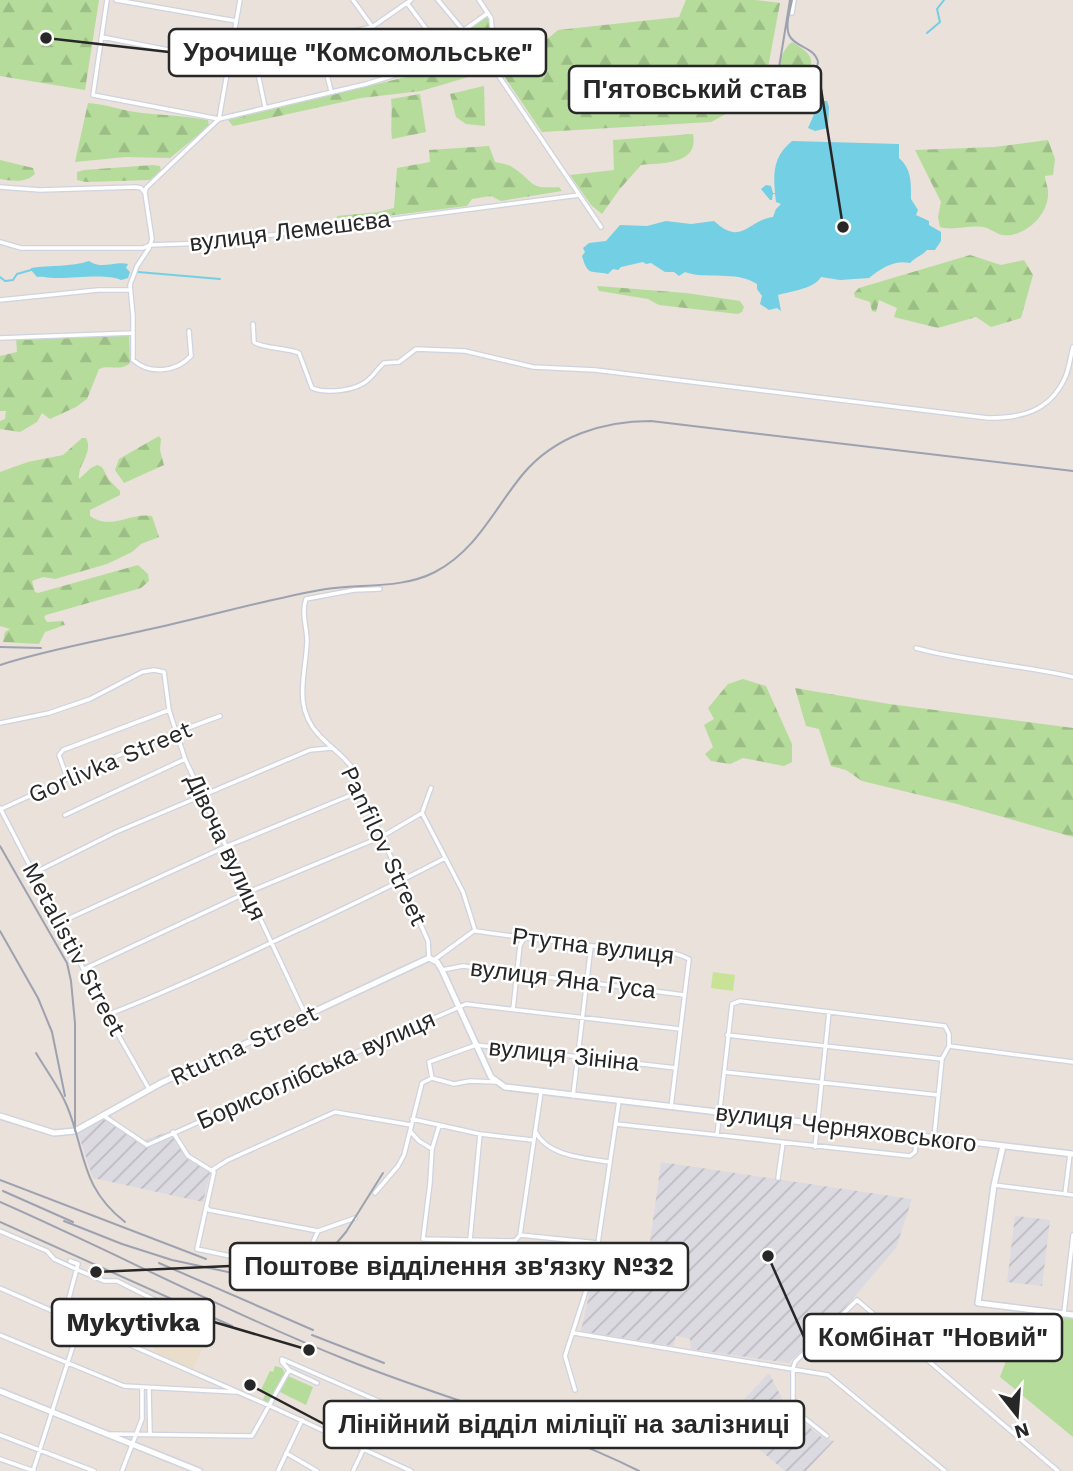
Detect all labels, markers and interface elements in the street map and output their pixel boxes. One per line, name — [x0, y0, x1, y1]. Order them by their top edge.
callout: Урочище "Комсомольське" — [169, 29, 546, 76]
text: Урочище "Комсомольське" — [183, 37, 533, 67]
callout: П'ятовський став — [569, 66, 821, 113]
text: П'ятовський став — [583, 74, 807, 104]
street label: вулиця Лемешєва — [188, 205, 393, 257]
street label: Gorlivka Street — [24, 715, 196, 809]
street label: Panfilov Street — [335, 762, 433, 930]
street label: Дівоча вулиця — [180, 769, 272, 925]
street label: Metalistiv Street — [16, 857, 132, 1041]
street label: Ртутна вулиця — [510, 922, 676, 970]
street label: вулиця Яна Гуса — [469, 954, 658, 1004]
street label: Rtutna Street — [166, 999, 322, 1091]
street label: Борисоглібська вулиця — [193, 1005, 439, 1135]
street label: вулиця Зініна — [487, 1033, 641, 1077]
street label: вулиця Черняховського — [714, 1098, 978, 1158]
callout: Поштове відділення зв'язку №32 — [230, 1243, 688, 1290]
text: Поштове відділення зв'язку №32 — [244, 1251, 674, 1281]
callout: Mykytivka — [52, 1299, 214, 1346]
text: Mykytivka — [66, 1307, 200, 1337]
callout: Комбінат "Новий" — [804, 1314, 1062, 1361]
text: Комбінат "Новий" — [818, 1322, 1048, 1352]
north arrow — [982, 1380, 1052, 1450]
callout: Лінійний відділ міліції на залізниці — [324, 1401, 804, 1448]
text: Лінійний відділ міліції на залізниці — [338, 1409, 790, 1439]
text: N — [1012, 1418, 1032, 1444]

